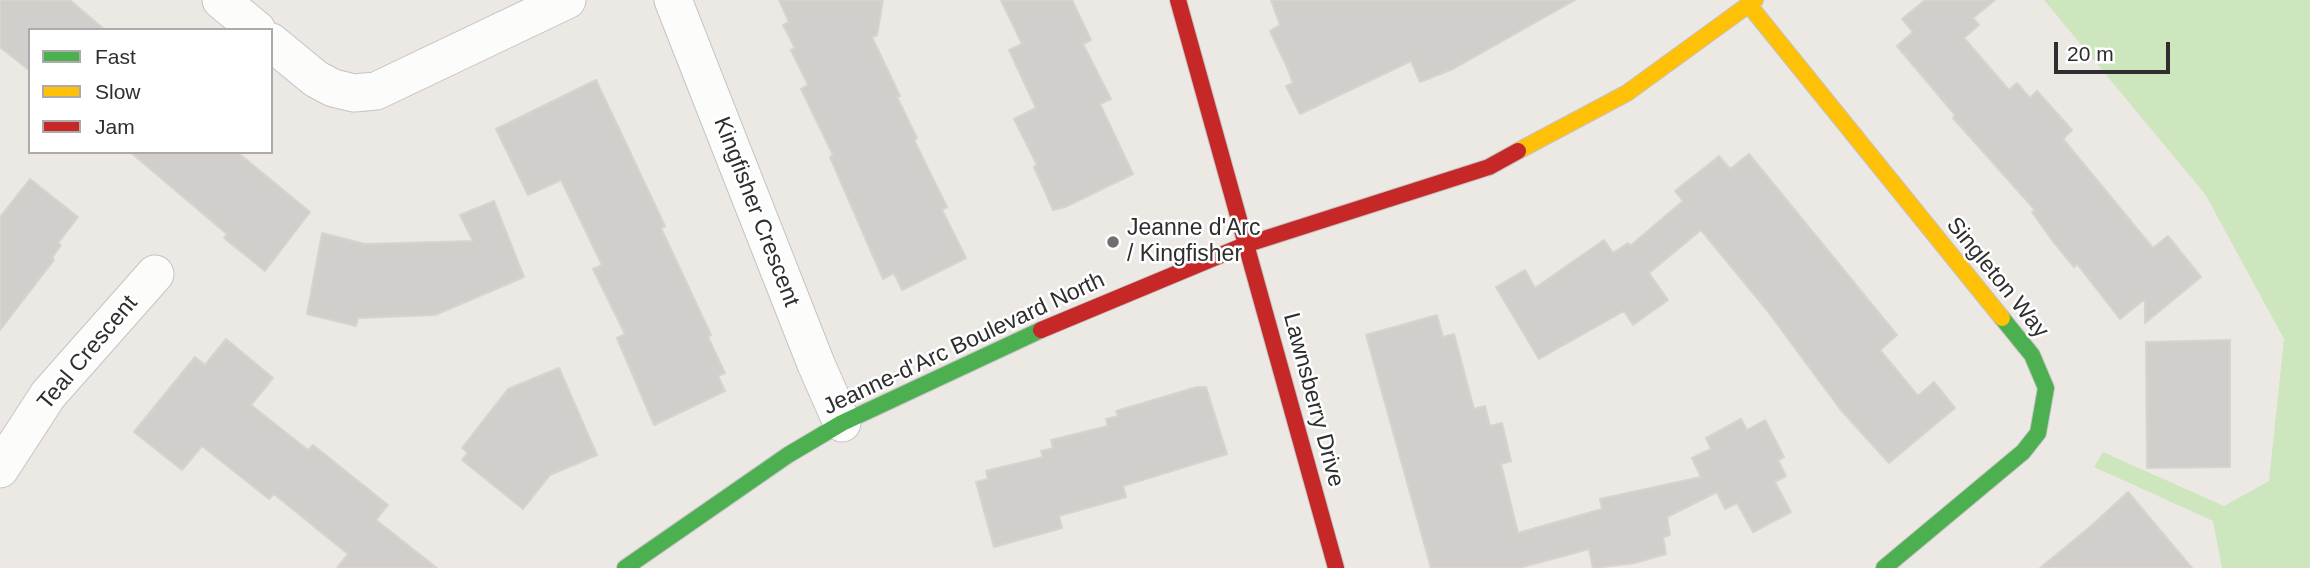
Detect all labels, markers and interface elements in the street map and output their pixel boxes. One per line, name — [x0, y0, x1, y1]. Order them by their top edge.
legend — [28, 28, 273, 154]
scale bar — [2058, 28, 2174, 72]
text: 20 m — [2067, 42, 2114, 65]
text: Fast — [95, 45, 136, 68]
text: Slow — [95, 80, 141, 103]
street label: Kingfisher Crescent — [707, 113, 805, 311]
text: Jam — [95, 115, 135, 138]
street label: Singleton Way — [1940, 212, 2054, 344]
place label: Jeanne d'Arc / Kingfisher — [1127, 215, 1261, 269]
marker: Jeanne d'Arc / Kingfisher — [1105, 234, 1121, 250]
street label: Jeanne-d'Arc Boulevard North — [819, 267, 1109, 421]
street label: Teal Crescent — [32, 290, 144, 416]
street label: Lawnsberry Drive — [1277, 310, 1349, 490]

